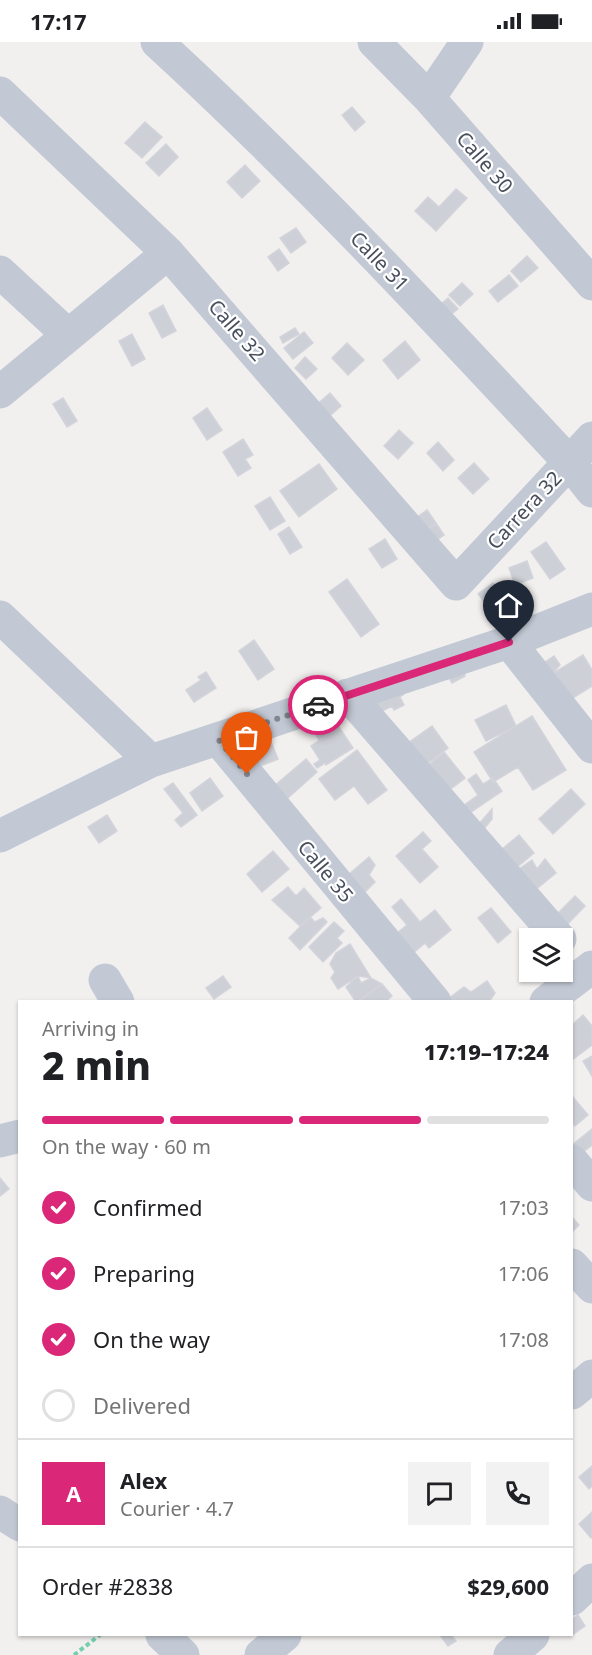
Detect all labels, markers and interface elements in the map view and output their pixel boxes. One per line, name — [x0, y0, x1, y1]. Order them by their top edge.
text: 17:17 — [30, 6, 87, 36]
street label: Calle 30 — [451, 125, 519, 199]
street label: Calle 31 — [345, 225, 415, 297]
street label: Calle 32 — [203, 293, 271, 367]
street label: Carrera 32 — [481, 465, 567, 555]
pin — [483, 580, 534, 642]
icon: home — [492, 589, 525, 622]
courier — [288, 675, 348, 735]
icon: car — [302, 689, 335, 722]
pin — [221, 712, 272, 774]
icon: bag — [230, 721, 263, 754]
street label: Calle 35 — [292, 834, 360, 908]
map controls — [519, 928, 573, 982]
button: layers — [519, 928, 573, 982]
text: Arriving in — [42, 1015, 139, 1042]
text: 17:19–17:24 — [424, 1036, 549, 1066]
text: 2 min — [42, 1038, 151, 1091]
text: On the way · 60 m — [42, 1133, 211, 1160]
icon: check — [42, 1191, 75, 1224]
text: Confirmed — [93, 1192, 203, 1222]
text: 17:03 — [498, 1194, 549, 1221]
icon: check — [42, 1257, 75, 1290]
text: Preparing — [93, 1258, 195, 1288]
text: 17:06 — [498, 1260, 549, 1287]
icon: check — [42, 1323, 75, 1356]
text: On the way — [93, 1324, 210, 1354]
text: 17:08 — [498, 1326, 549, 1353]
text: Delivered — [93, 1390, 191, 1420]
button: chat — [408, 1462, 471, 1525]
button: phone — [486, 1462, 549, 1525]
text: Alex — [120, 1465, 167, 1495]
text: A — [66, 1478, 81, 1508]
text: Courier · 4.7 — [120, 1495, 234, 1522]
text: Order #2838 — [42, 1571, 173, 1601]
text: $29,600 — [467, 1571, 549, 1601]

